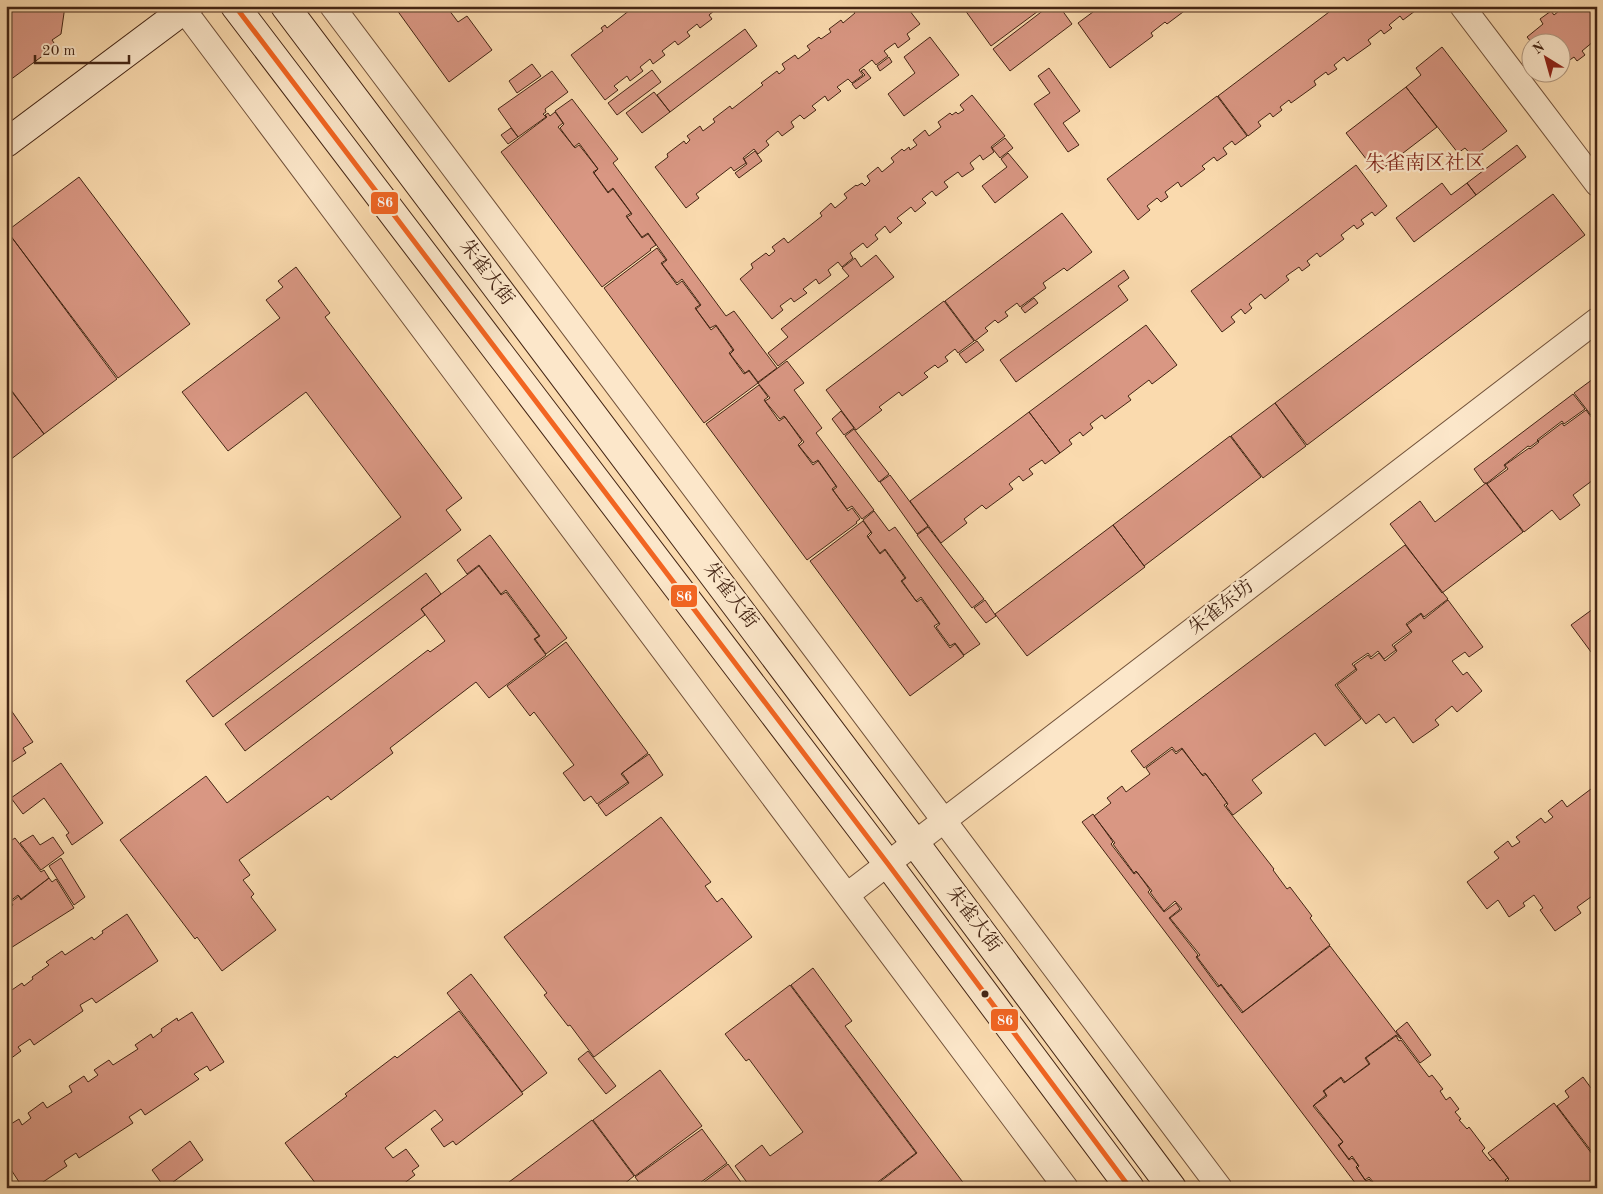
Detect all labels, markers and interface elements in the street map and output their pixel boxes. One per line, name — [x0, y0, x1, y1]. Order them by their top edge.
scale bar — [35, 32, 129, 64]
north arrow — [1520, 32, 1570, 82]
text: N — [1530, 39, 1548, 57]
text: 20 m — [42, 44, 76, 59]
district label: 朱雀南区社区 — [1365, 152, 1485, 174]
line badge: 86 — [370, 191, 399, 215]
text: 86 — [377, 196, 393, 210]
street label: 朱雀大街 — [456, 235, 519, 309]
street label: 朱雀大街 — [700, 558, 763, 632]
street label: 朱雀东坊 — [1184, 575, 1258, 639]
line badge: 86 — [670, 584, 698, 608]
text: 86 — [676, 590, 692, 604]
street label: 朱雀大街 — [943, 882, 1006, 956]
unlabelled marker — [980, 989, 990, 999]
line badge: 86 — [990, 1008, 1019, 1032]
text: 86 — [997, 1014, 1013, 1028]

